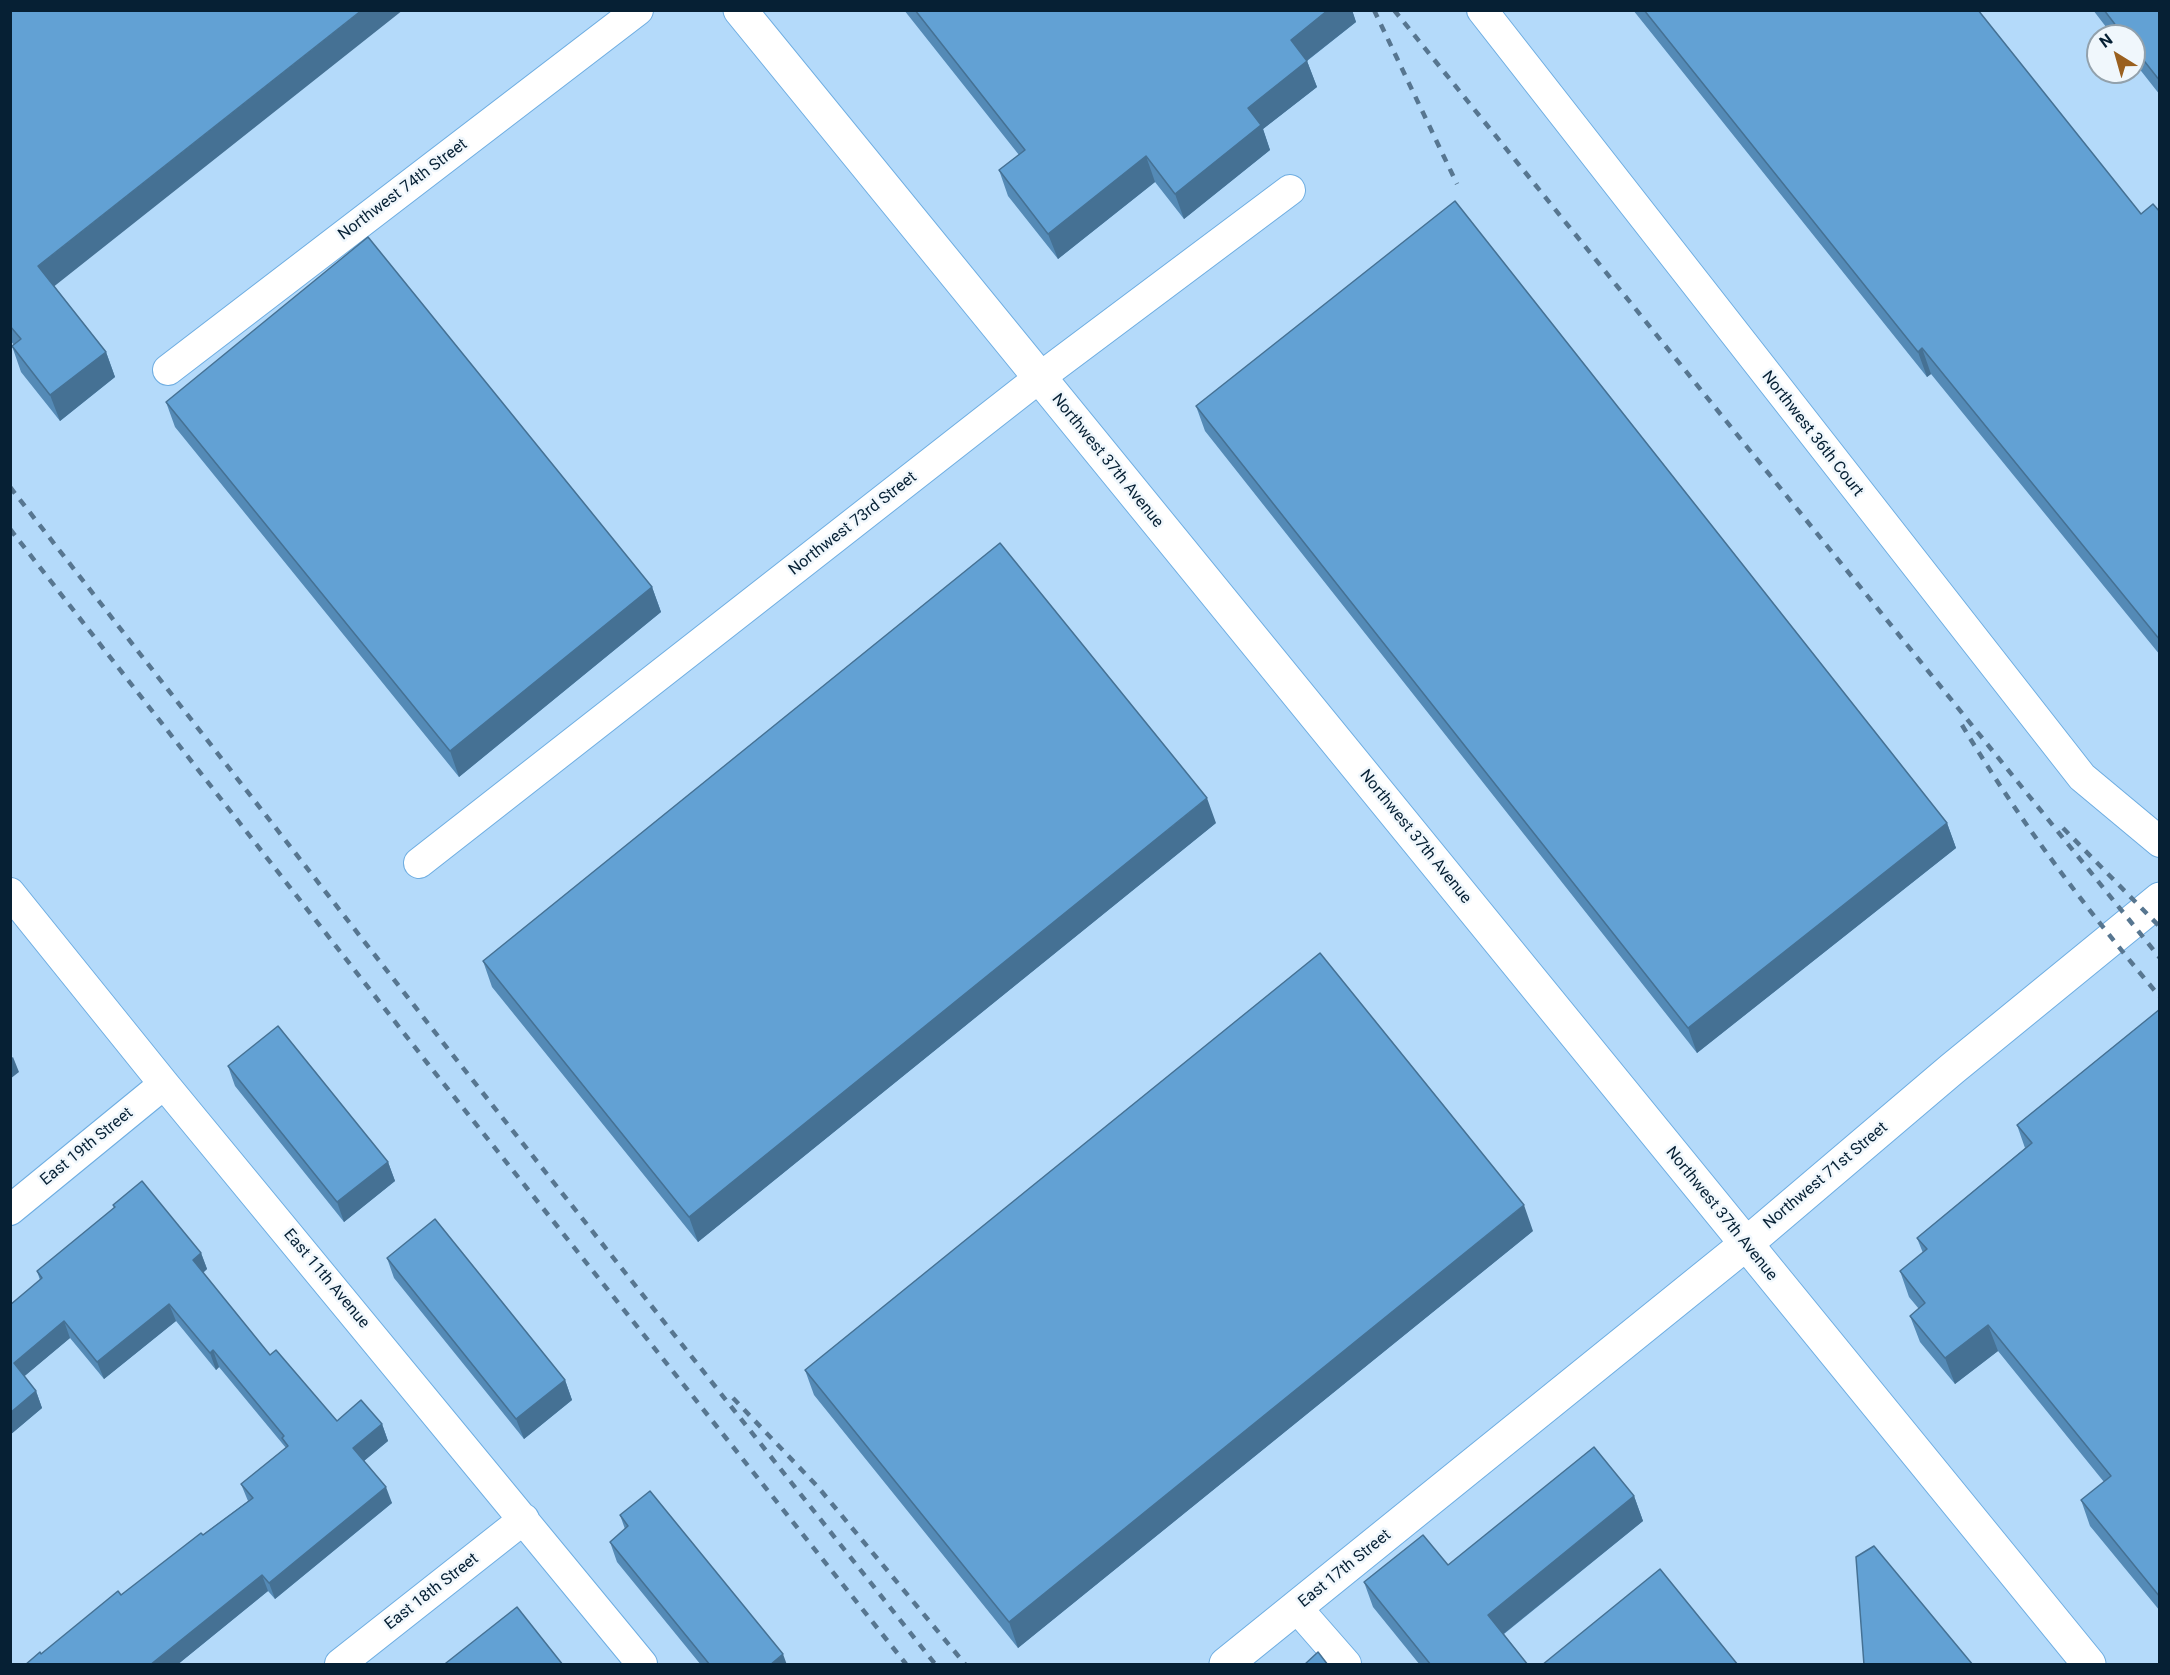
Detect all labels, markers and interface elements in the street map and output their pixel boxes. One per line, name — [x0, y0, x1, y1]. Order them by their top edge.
north arrow — [2086, 24, 2146, 84]
text: N — [2096, 30, 2116, 52]
street label: Northwest 74th Street — [335, 135, 471, 245]
street label: Northwest 36th Court — [1757, 368, 1867, 500]
street label: Northwest 37th Avenue — [1047, 390, 1167, 532]
street label: Northwest 73rd Street — [785, 468, 921, 580]
street label: Northwest 37th Avenue — [1355, 766, 1475, 908]
street label: East 19th Street — [37, 1104, 137, 1190]
street label: Northwest 71st Street — [1760, 1119, 1892, 1233]
street label: Northwest 37th Avenue — [1661, 1143, 1781, 1285]
street label: East 11th Avenue — [279, 1225, 373, 1333]
street label: East 17th Street — [1295, 1526, 1395, 1612]
street label: East 18th Street — [381, 1550, 483, 1634]

